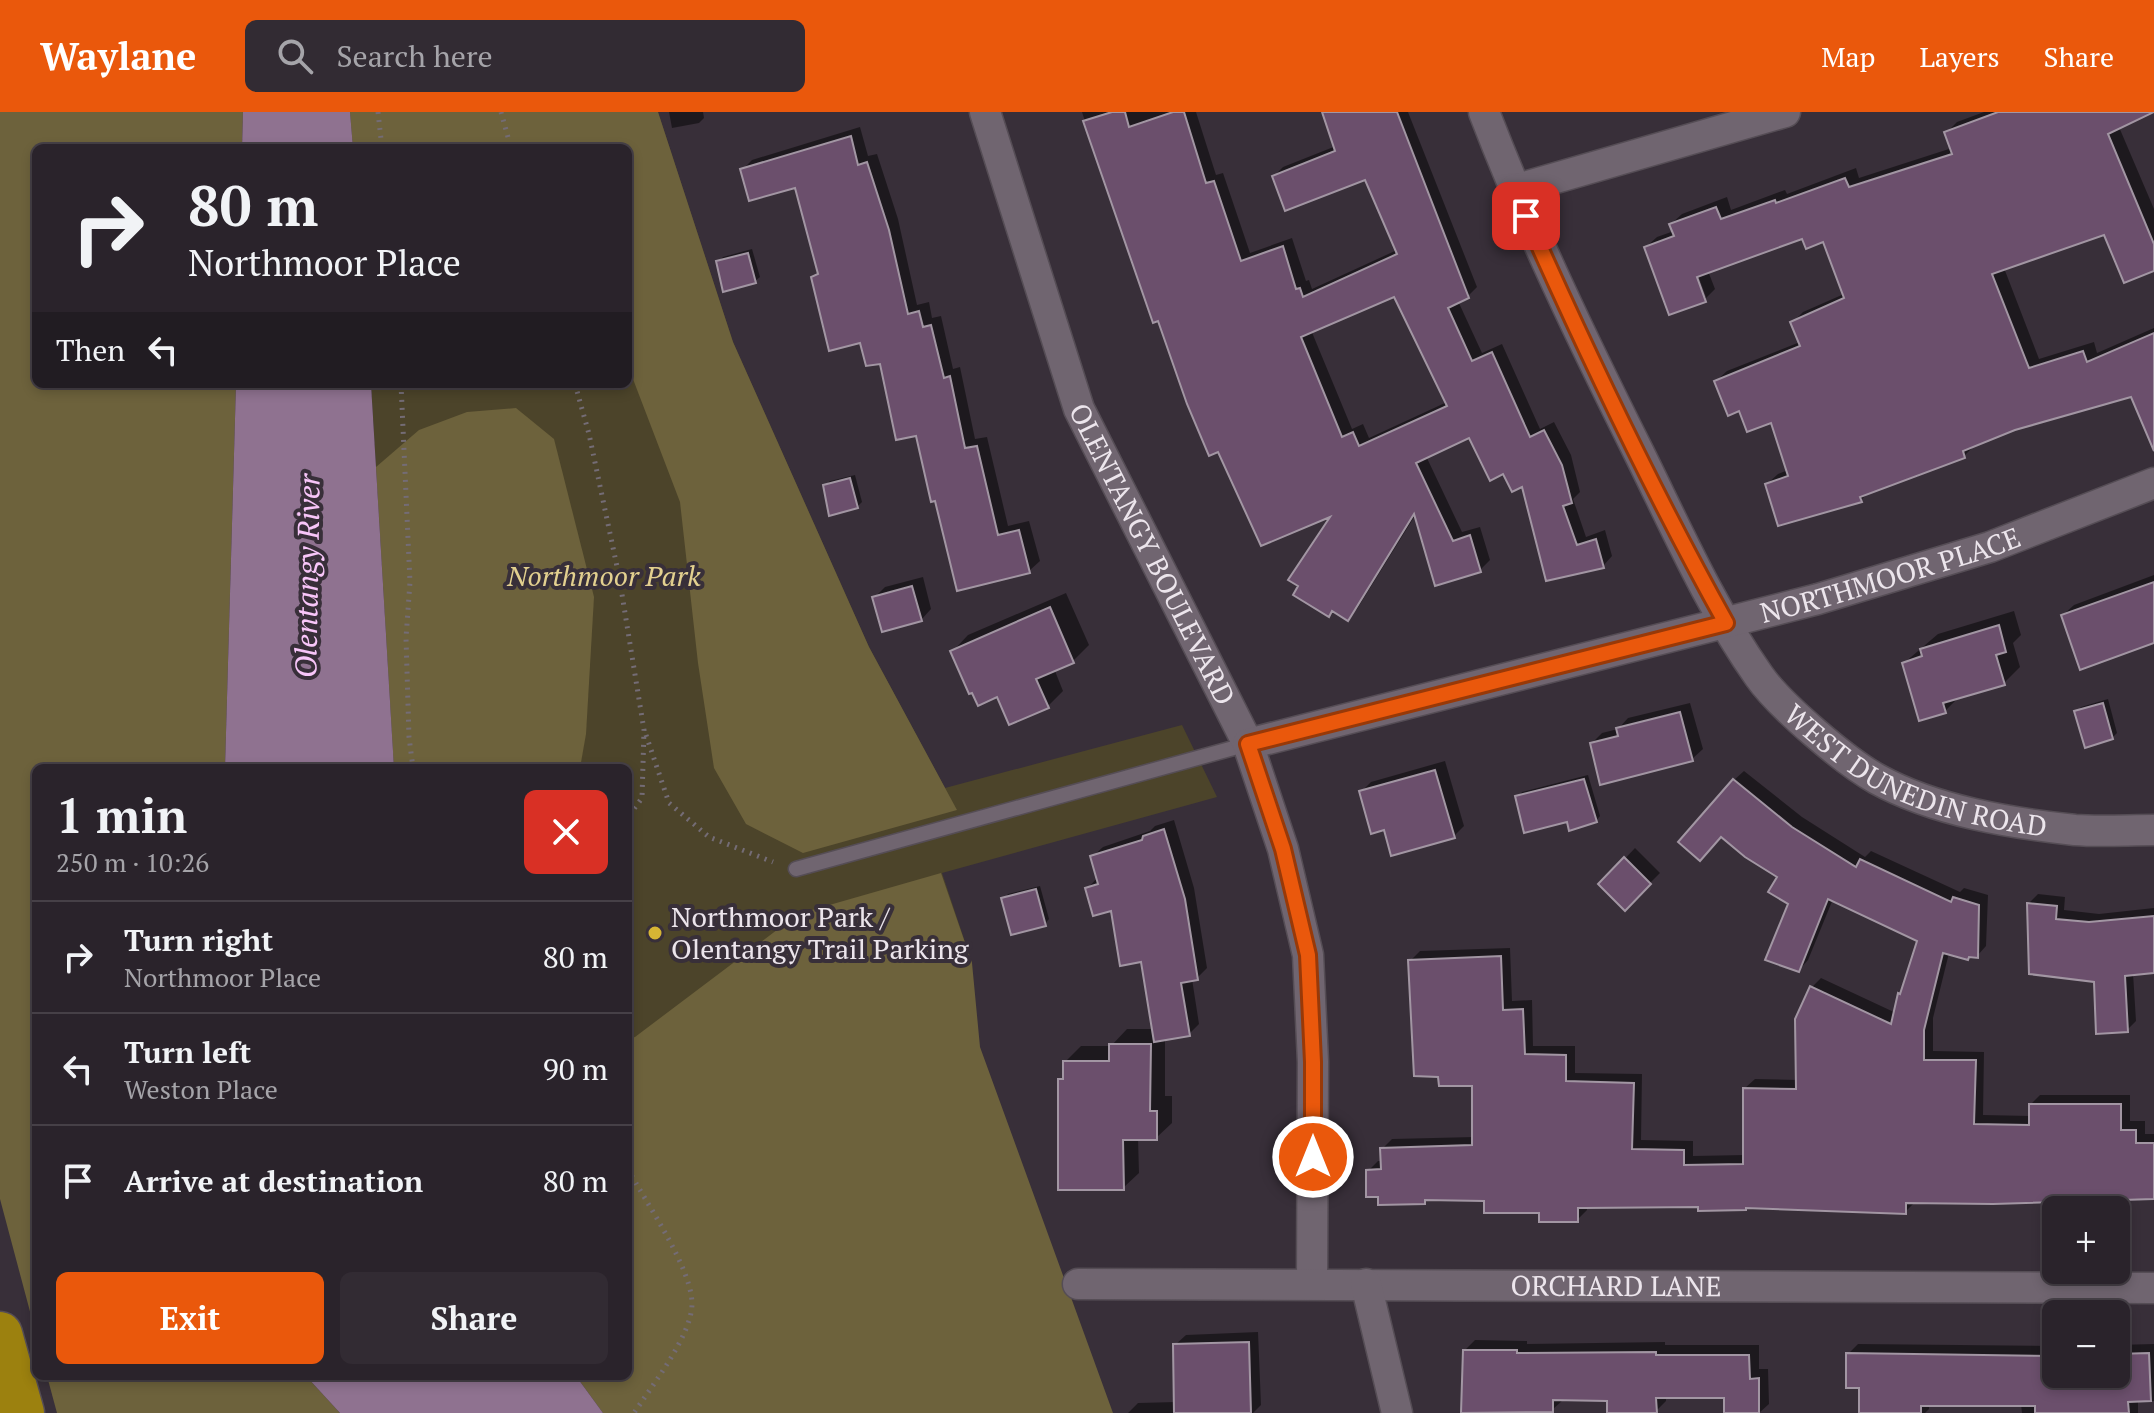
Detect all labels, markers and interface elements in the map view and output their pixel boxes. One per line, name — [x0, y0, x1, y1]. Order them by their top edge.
search box — [245, 20, 805, 92]
text: Waylane — [40, 31, 197, 81]
icon: search — [273, 34, 317, 78]
text: Search here — [337, 36, 493, 76]
text: Map — [1821, 38, 1875, 75]
text: Layers — [1919, 38, 2000, 75]
text: Share — [2044, 38, 2114, 75]
text: 80 m — [188, 168, 318, 242]
icon: right — [56, 176, 160, 280]
pin — [1492, 182, 1560, 250]
icon: arrive — [1504, 194, 1548, 238]
text: Northmoor Place — [188, 239, 461, 286]
icon: left — [141, 328, 185, 372]
text: Then — [56, 330, 125, 370]
street label: OLENTANGY BOULEVARD — [1061, 397, 1244, 711]
water label: Olentangy River — [285, 472, 329, 678]
street label: NORTHMOOR PLACE — [1756, 518, 2026, 631]
park label: Northmoor Park — [506, 557, 701, 594]
street label: WEST DUNEDIN ROAD — [1777, 696, 2049, 845]
text: 1 min — [56, 783, 187, 847]
button: close — [524, 790, 608, 874]
text: 250 m · 10:26 — [56, 845, 209, 879]
place label: Northmoor Park / Olentangy Trail Parking — [671, 898, 970, 967]
text: Turn right — [124, 920, 273, 960]
marker: Northmoor Park / Olentangy Trail Parking — [646, 924, 664, 942]
icon: right — [56, 935, 100, 979]
text: 80 m — [543, 937, 608, 977]
text: Northmoor Place — [124, 960, 321, 994]
text: Turn left — [124, 1032, 251, 1072]
icon: left — [56, 1047, 100, 1091]
text: 90 m — [543, 1049, 608, 1089]
text: Weston Place — [124, 1072, 278, 1106]
position arrow — [1271, 1115, 1355, 1199]
icon: arrive — [56, 1159, 100, 1203]
text: Arrive at destination — [124, 1161, 423, 1201]
text: 80 m — [543, 1161, 608, 1201]
map controls — [2042, 1196, 2130, 1388]
button: + — [2042, 1196, 2130, 1284]
street label: ORCHARD LANE — [1510, 1267, 1722, 1304]
button: Exit — [56, 1272, 324, 1364]
button: Share — [340, 1272, 608, 1364]
button: − — [2042, 1300, 2130, 1388]

